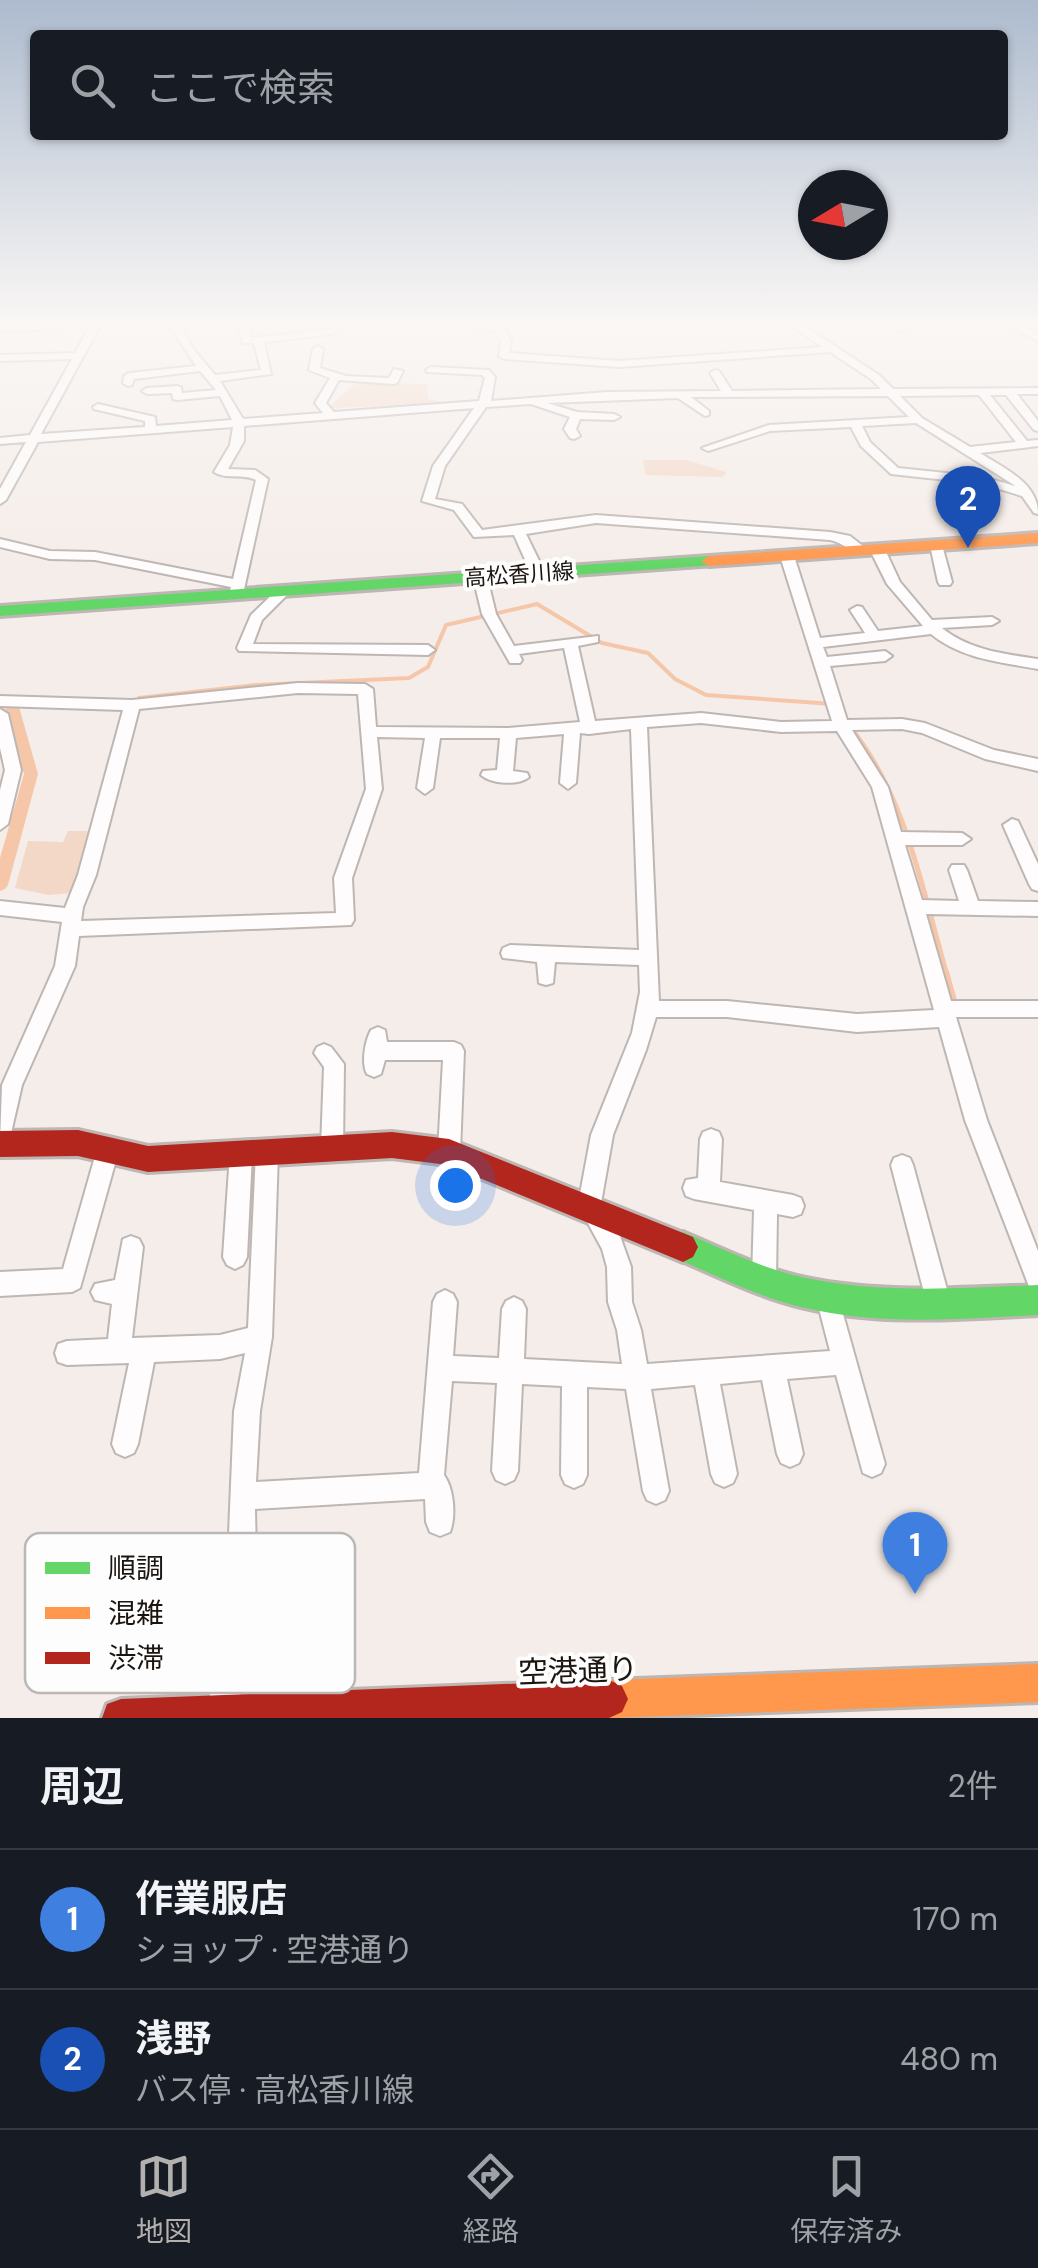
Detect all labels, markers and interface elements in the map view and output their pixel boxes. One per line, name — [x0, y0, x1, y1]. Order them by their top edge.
search box — [30, 30, 1008, 140]
icon: search — [65, 58, 120, 113]
text: ここで検索 — [145, 63, 335, 113]
north arrow — [798, 170, 888, 260]
pin: 2 — [936, 466, 1000, 548]
street label: 高松香川線 — [463, 556, 575, 593]
your location — [430, 1160, 481, 1211]
pin: 1 — [882, 1512, 948, 1594]
legend — [25, 1533, 355, 1693]
text: 順調 — [108, 1550, 164, 1587]
text: 混雑 — [108, 1595, 164, 1632]
text: 渋滞 — [108, 1640, 164, 1677]
street label: 空港通り — [517, 1649, 639, 1692]
text: 周辺 — [40, 1759, 124, 1814]
text: 2件 — [948, 1765, 998, 1807]
text: 作業服店 — [135, 1874, 287, 1924]
text: 1 — [67, 1898, 78, 1940]
text: 170 m — [912, 1898, 998, 1940]
text: ショップ · 空港通り — [135, 1929, 414, 1971]
text: 浅野 — [135, 2014, 211, 2064]
text: 2 — [63, 2038, 82, 2080]
text: 480 m — [900, 2038, 998, 2080]
text: バス停 · 高松香川線 — [135, 2069, 414, 2111]
tab: 地図 — [136, 2149, 192, 2250]
tab: 経路 — [463, 2149, 519, 2250]
tab: 保存済み — [790, 2149, 902, 2250]

